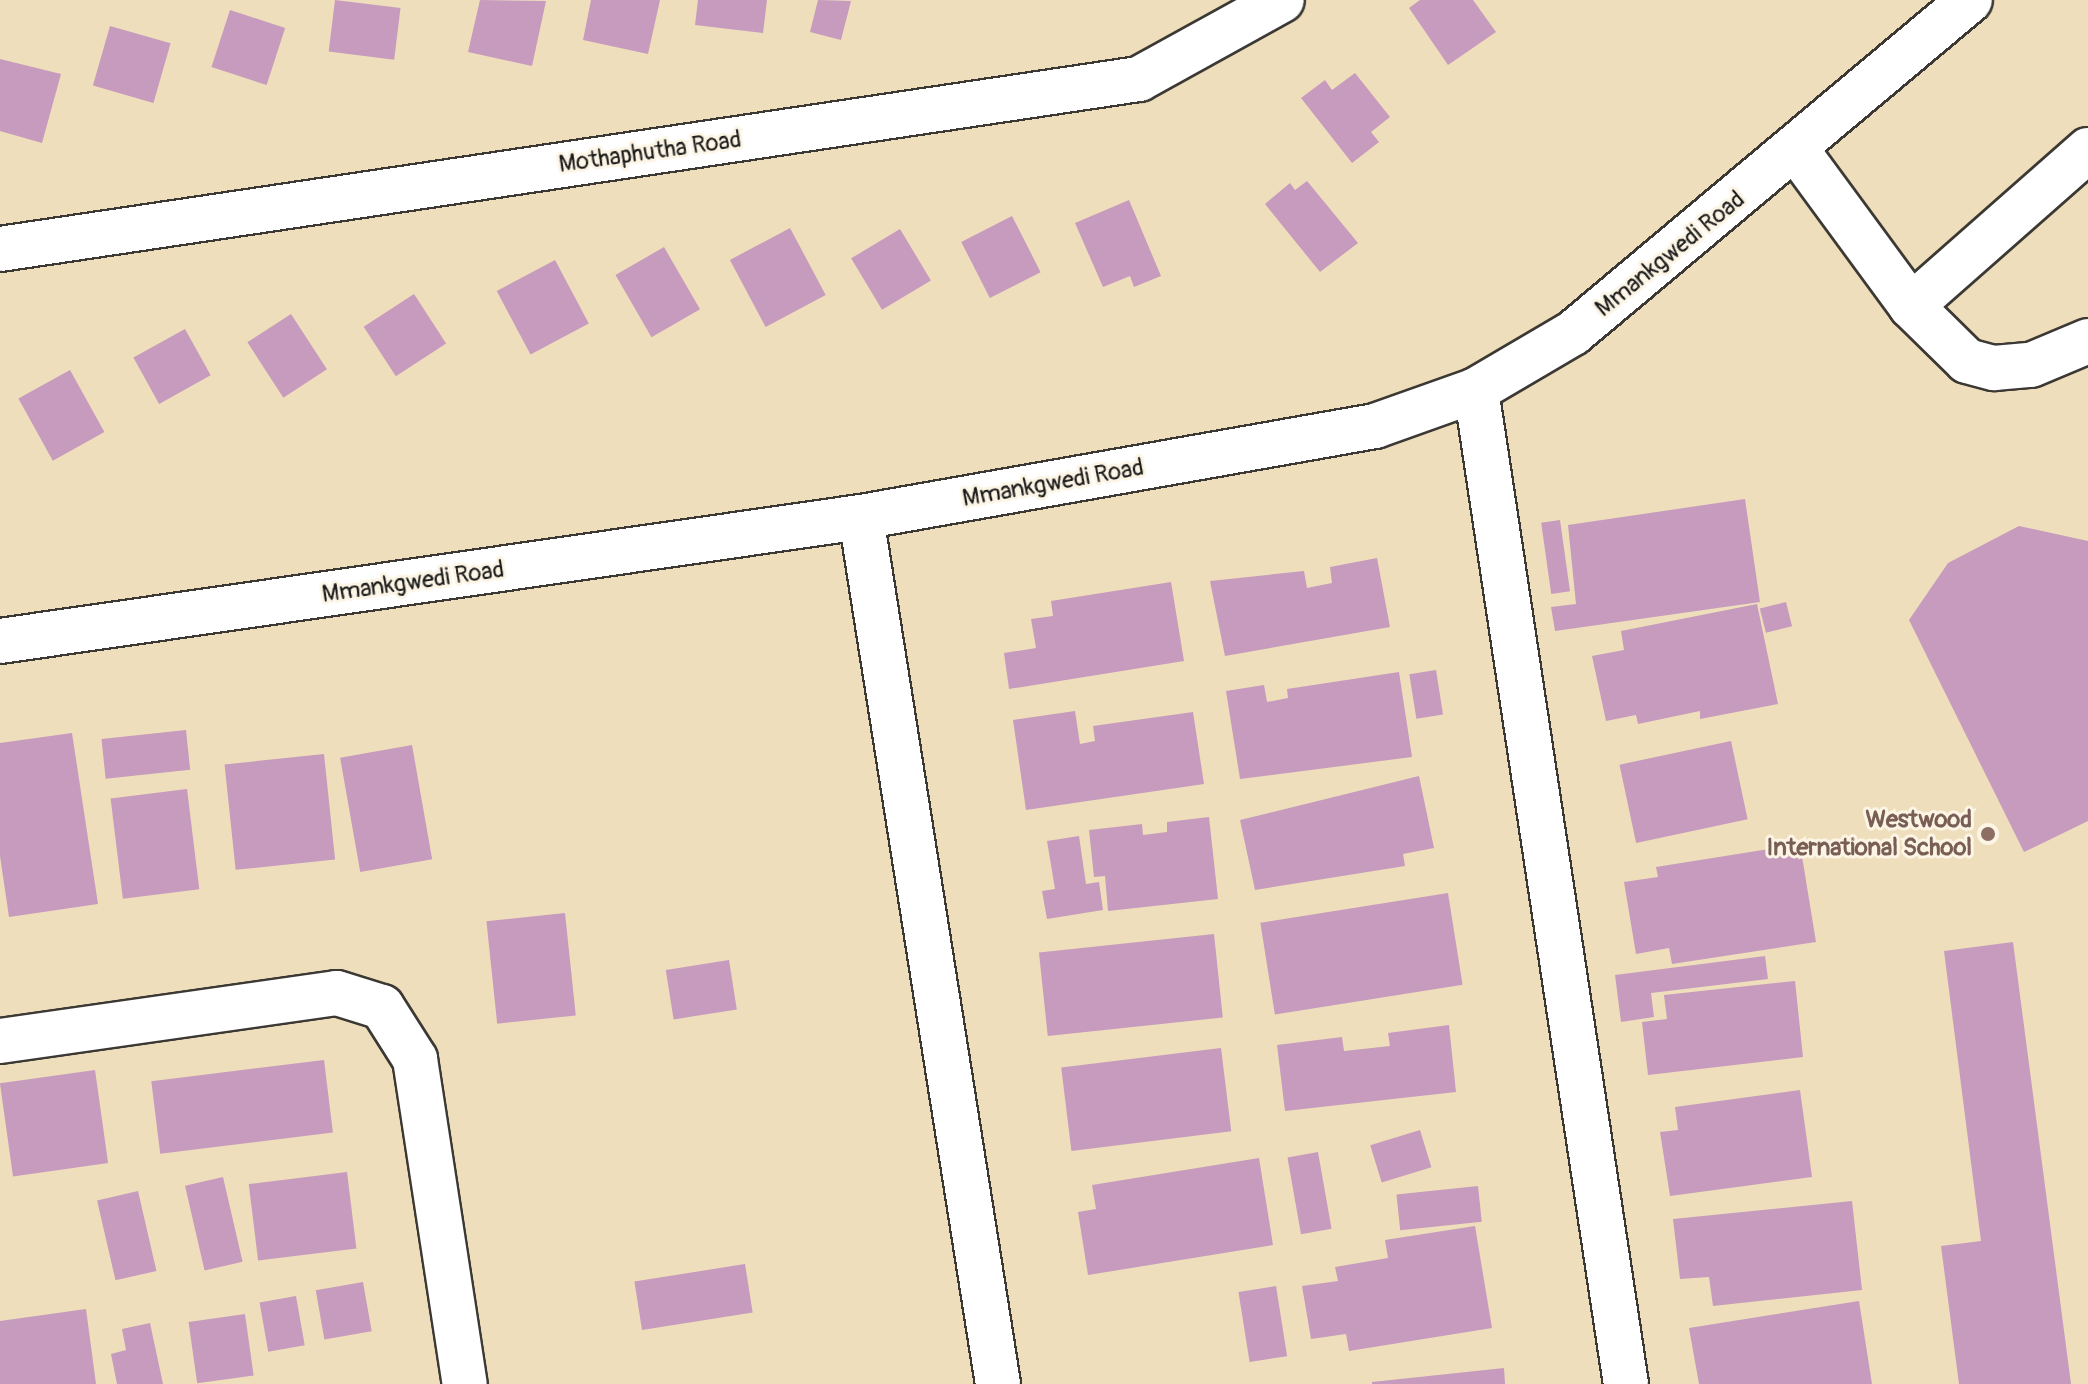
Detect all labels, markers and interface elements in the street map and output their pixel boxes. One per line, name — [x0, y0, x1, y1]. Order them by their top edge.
street label: Mothaphutha Road — [557, 125, 743, 179]
street label: Mmankgwedi Road — [1590, 185, 1750, 323]
street label: Mmankgwedi Road — [960, 453, 1146, 513]
street label: Mmankgwedi Road — [320, 555, 506, 609]
place label: Westwood International School — [1767, 806, 1972, 862]
marker: Westwood International School — [1979, 825, 1997, 843]

